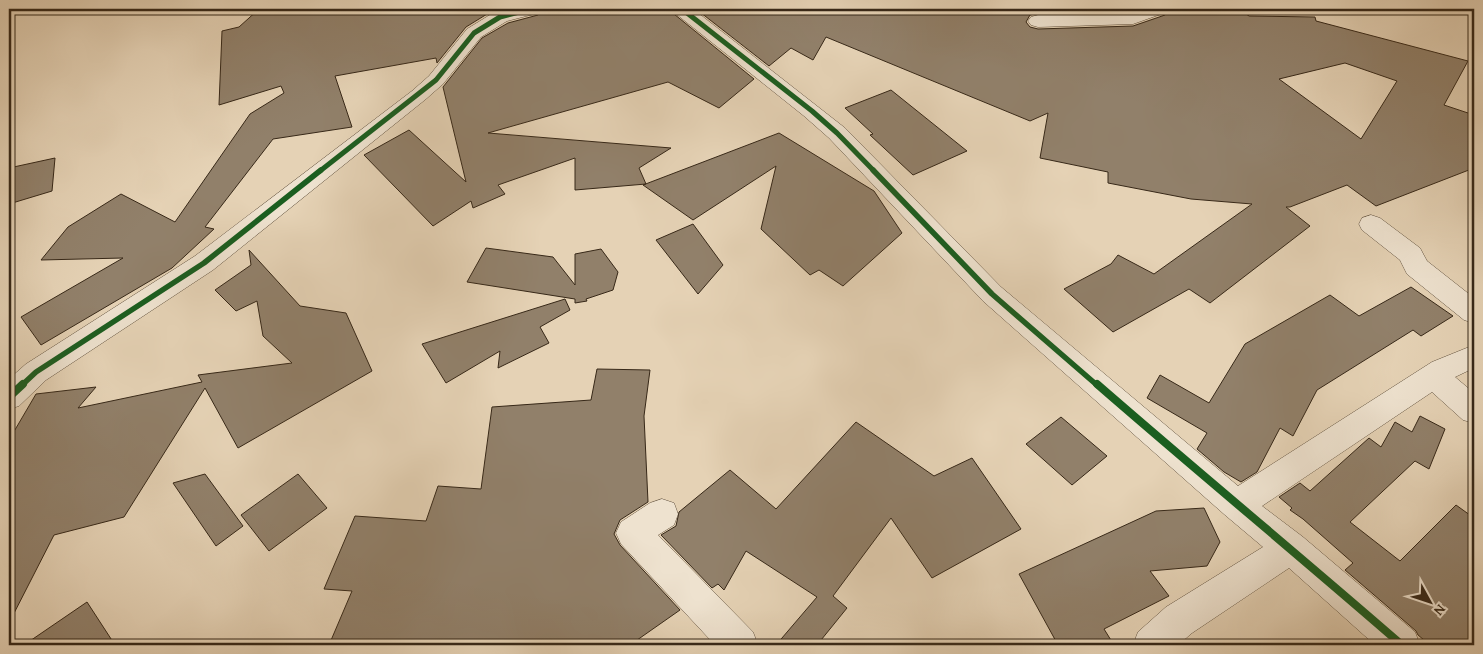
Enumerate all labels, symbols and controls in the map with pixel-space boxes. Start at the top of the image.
north arrow [1406,576,1456,626]
text: N [1429,600,1451,621]

